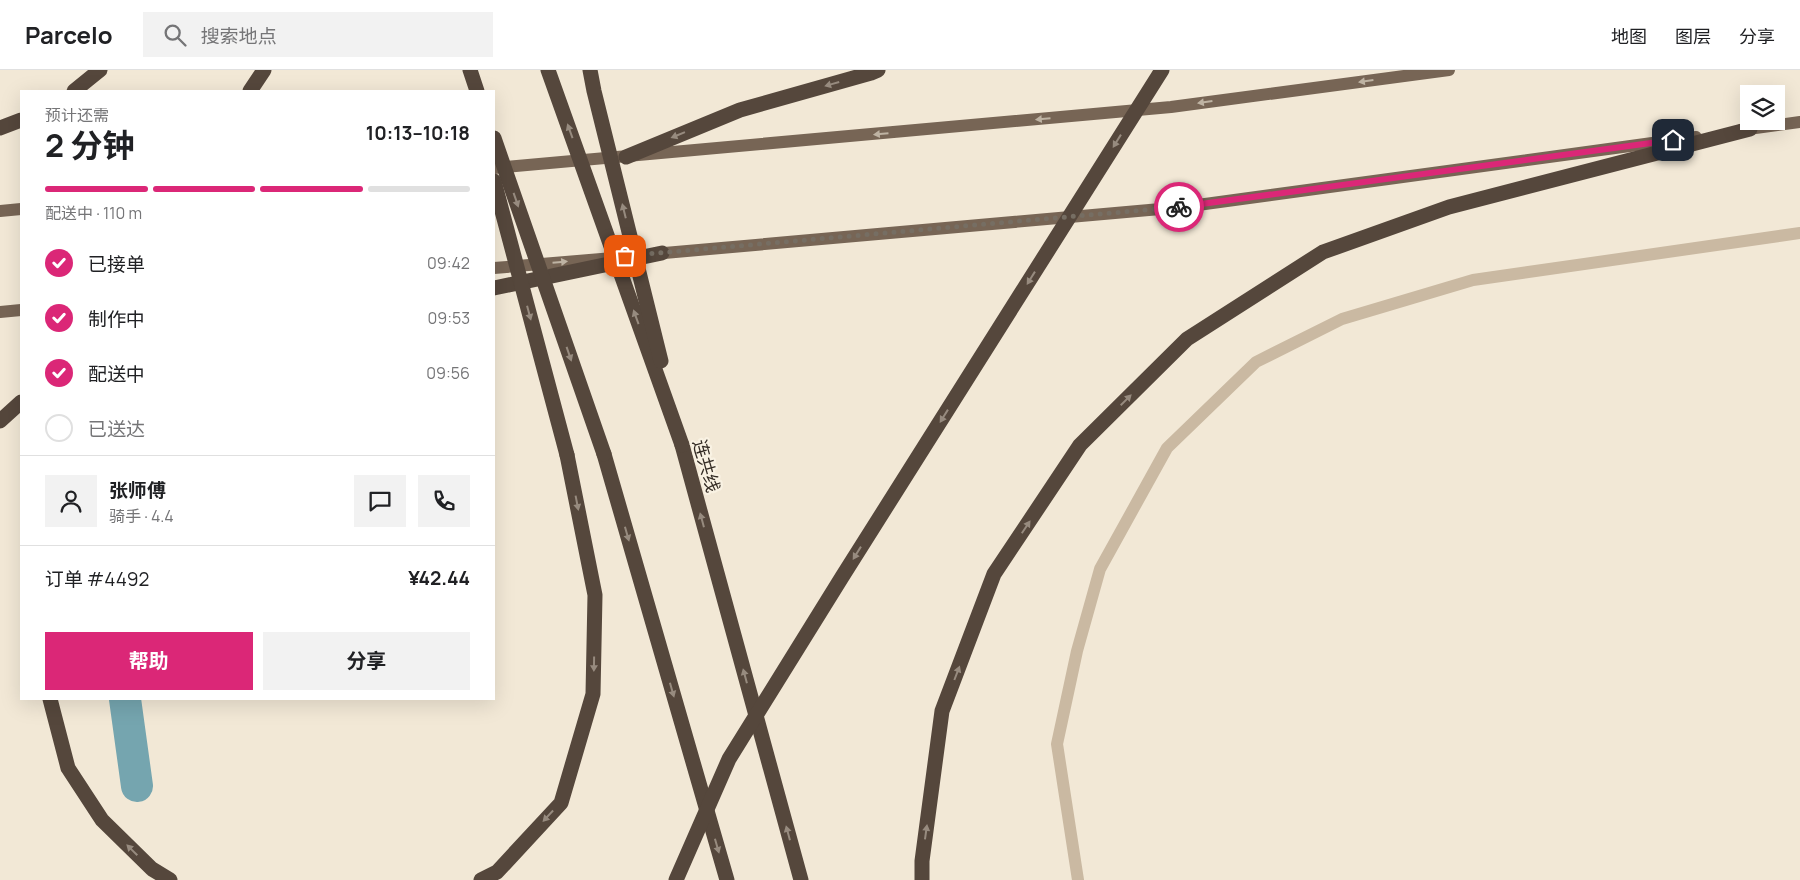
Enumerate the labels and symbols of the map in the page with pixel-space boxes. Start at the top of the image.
one-way arrow [1357,77,1373,85]
one-way arrow [824,81,839,89]
one-way arrow [1196,99,1212,107]
one-way arrow [1035,115,1051,123]
pin [1652,119,1694,161]
one-way arrow [566,123,573,138]
one-way arrow [873,130,889,138]
one-way arrow [671,132,685,140]
one-way arrow [1113,134,1122,147]
courier [1154,182,1204,232]
one-way arrow [512,193,520,208]
one-way arrow [619,203,627,218]
pin [604,235,646,277]
one-way arrow [552,258,568,266]
one-way arrow [1026,272,1035,285]
one-way arrow [525,305,533,320]
one-way arrow [632,309,639,324]
one-way arrow [565,347,573,362]
one-way arrow [1120,394,1132,406]
one-way arrow [939,409,948,422]
street label: 连共线 [688,436,726,495]
one-way arrow [573,495,581,511]
one-way arrow [698,512,706,527]
one-way arrow [1021,520,1031,533]
one-way arrow [624,527,632,542]
one-way arrow [852,546,862,560]
one-way arrow [590,656,598,672]
one-way arrow [953,665,961,680]
one-way arrow [741,669,749,684]
one-way arrow [669,683,677,698]
one-way arrow [542,810,554,822]
one-way arrow [922,823,930,839]
one-way arrow [784,825,792,840]
one-way arrow [714,839,722,854]
one-way arrow [126,844,138,856]

